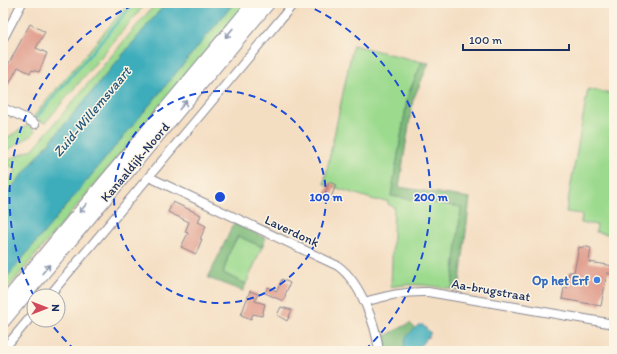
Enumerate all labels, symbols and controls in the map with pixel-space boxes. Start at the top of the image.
scale bar [463,26,569,52]
one-way arrow [225,28,234,38]
text: 100 m [469,33,502,47]
water label: Zuid-Willemsvaart [49,62,136,160]
one-way arrow [178,100,187,110]
street label: Kanaaldijk-Noord [97,119,173,205]
centre of rings [213,190,227,204]
text: 100 m [309,190,343,204]
text: 200 m [414,190,449,204]
one-way arrow [79,203,88,214]
street label: Laverdonk [263,212,322,250]
one-way arrow [41,264,50,275]
place label: Op het Erf [532,273,589,289]
marker: Op het Erf [592,275,602,285]
street label: Aa-brugstraat [450,276,532,304]
north arrow [26,288,66,328]
text: N [49,304,62,312]

